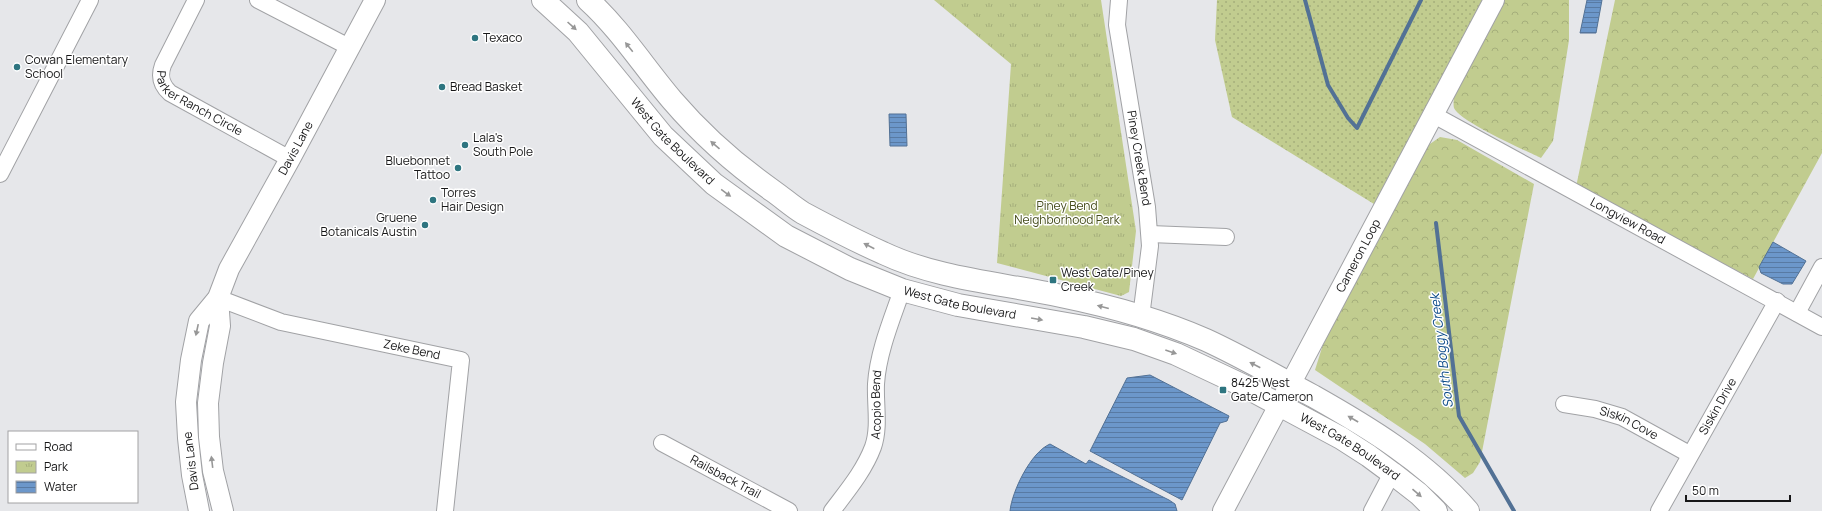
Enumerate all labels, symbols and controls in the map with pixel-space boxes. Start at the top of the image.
one-way arrow [567,21,577,30]
place label: Texaco [483,29,522,46]
marker: Texaco [470,33,480,43]
one-way arrow [625,42,634,53]
place label: Cowan Elementary School [25,51,129,82]
marker: Cowan Elementary School [12,62,22,72]
street label: Parker Ranch Circle [153,70,246,139]
place label: Bread Basket [450,78,523,95]
marker: Bread Basket [437,82,447,92]
street label: West Gate Boulevard [627,94,719,188]
street label: Piney Creek Bend [1123,109,1156,207]
street label: Davis Lane [274,118,317,178]
place label: Lala's South Pole [473,129,533,160]
marker: Lala's South Pole [460,140,470,150]
one-way arrow [710,140,720,149]
place label: Bluebonnet Tattoo [385,152,450,183]
marker: Bluebonnet Tattoo [453,163,463,173]
place label: Torres Hair Design [441,184,504,215]
one-way arrow [721,189,731,197]
street label: Longview Road [1587,193,1669,248]
marker: Torres Hair Design [428,195,438,205]
park label: Piney Bend Neighborhood Park [1014,197,1121,228]
place label: Gruene Botanicals Austin [321,209,417,240]
street label: Cameron Loop [1332,216,1384,295]
marker: Gruene Botanicals Austin [420,220,430,230]
one-way arrow [864,243,875,250]
place label: West Gate/Piney Creek [1061,264,1154,295]
marker: West Gate/Piney Creek [1048,275,1058,285]
street label: West Gate Boulevard [902,282,1018,323]
water label: South Boggy Creek [1425,290,1457,409]
one-way arrow [1097,303,1109,309]
one-way arrow [1030,317,1043,323]
one-way arrow [194,323,200,336]
street label: Zeke Bend [382,335,442,363]
one-way arrow [1165,349,1177,355]
one-way arrow [1250,361,1261,368]
street label: Acopio Bend [866,369,885,440]
place label: 8425 West Gate/Cameron [1231,374,1313,405]
street label: Siskin Drive [1695,375,1740,438]
marker: 8425 West Gate/Cameron [1218,385,1228,395]
street label: Siskin Cove [1598,402,1661,443]
street label: West Gate Boulevard [1297,409,1404,484]
one-way arrow [1348,415,1358,423]
legend [8,431,138,503]
street label: Davis Lane [178,431,203,491]
text: Road [44,438,72,455]
street label: Railsback Trail [687,451,764,502]
one-way arrow [209,456,216,468]
text: Park [44,458,69,475]
scale bar [1686,477,1790,503]
text: Water [44,478,78,495]
text: 50 m [1692,482,1719,499]
one-way arrow [1412,489,1422,498]

